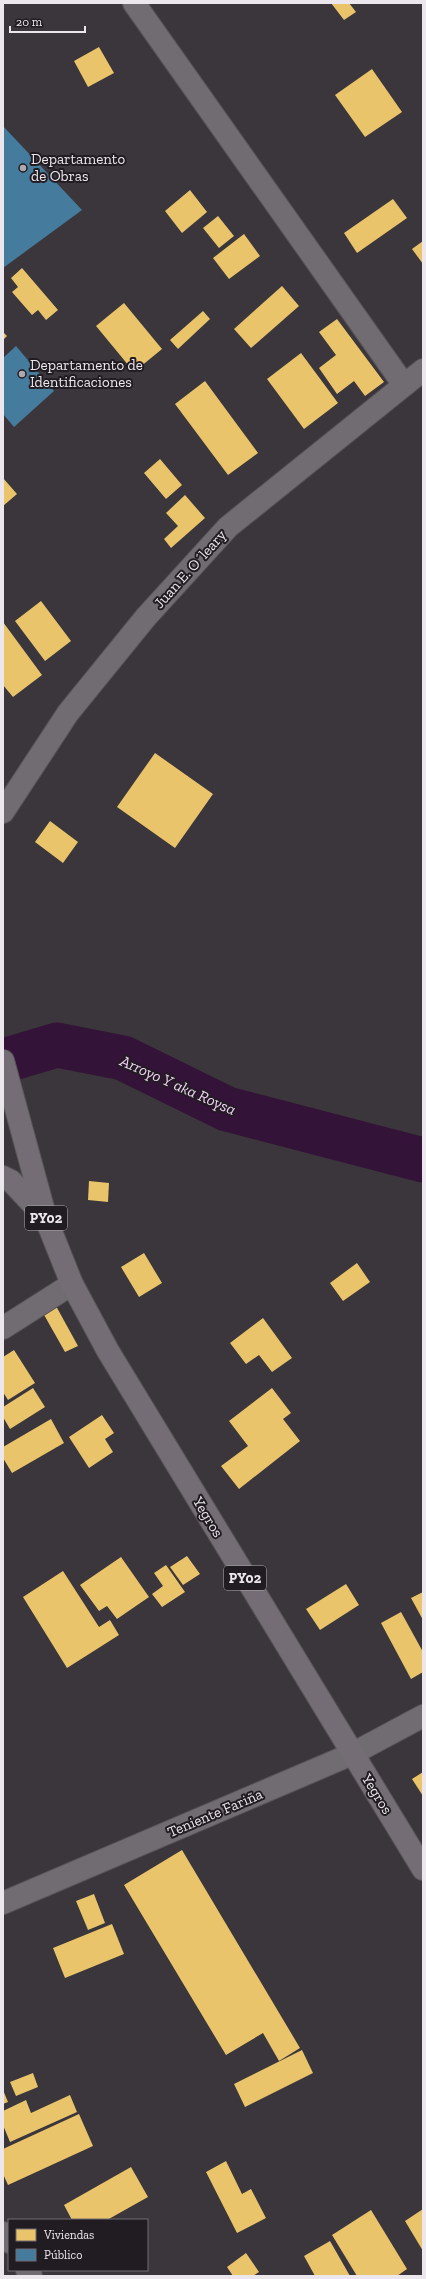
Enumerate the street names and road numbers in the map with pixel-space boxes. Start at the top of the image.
street label: Juan E. O´leary [150,526,230,612]
road number: PY02 [25,1206,67,1230]
street label: Yegros [188,1493,227,1540]
road number: PY02 [224,1566,266,1590]
street label: Yegros [357,1770,396,1817]
street label: Teniente Fariña [165,1785,265,1841]

